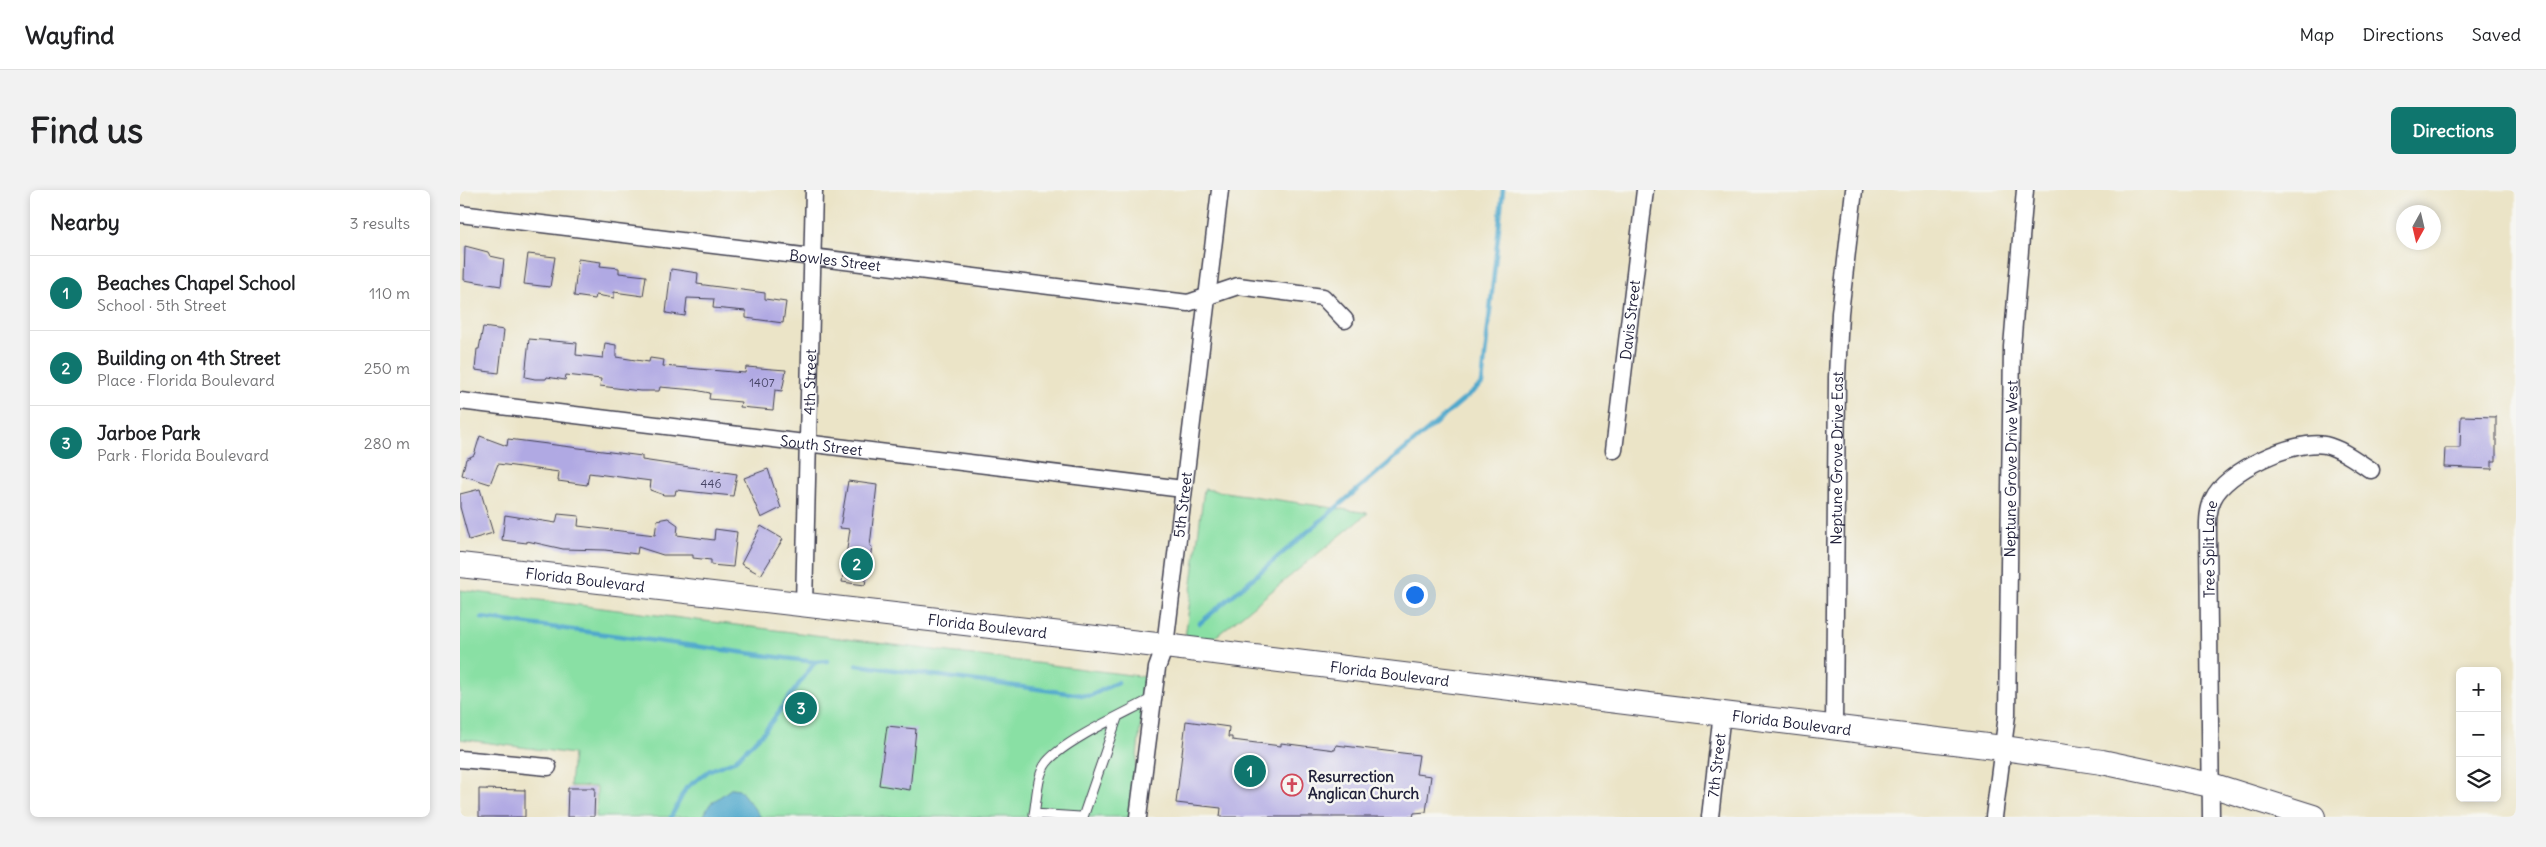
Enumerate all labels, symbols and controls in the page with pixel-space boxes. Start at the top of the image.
text: Wayfind [25,20,114,50]
text: Map [2299,23,2334,46]
text: Directions [2362,23,2444,46]
text: Saved [2472,23,2521,46]
button: Directions [2391,107,2516,154]
text: Find us [30,108,143,152]
north arrow [2396,205,2441,250]
text: Nearby [50,209,120,236]
text: 3 results [350,213,410,233]
street label: Bowles Street [788,245,882,275]
text: Beaches Chapel School [97,271,295,295]
street label: Davis Street [1615,279,1644,361]
text: 1 [63,283,69,303]
text: 110 m [369,283,410,303]
text: School · 5th Street [97,295,226,315]
text: Building on 4th Street [97,346,280,370]
street label: 4th Street [799,349,820,415]
text: 2 [62,358,70,378]
text: 250 m [364,358,410,378]
text: Place · Florida Boulevard [97,370,275,390]
street label: Neptune Grove Drive East [1826,371,1847,545]
house number: 1407 [749,375,775,390]
street label: Neptune Grove Drive West [2000,380,2021,558]
text: Jarboe Park [97,421,200,445]
street label: South Street [779,431,864,459]
text: 3 [61,433,71,453]
text: 280 m [364,433,410,453]
text: Park · Florida Boulevard [97,445,269,465]
street label: 5th Street [1169,471,1195,539]
house number: 446 [701,476,721,491]
street label: Tree Split Lane [2198,498,2221,598]
pin: 2 [841,545,873,583]
street label: Florida Boulevard [525,563,646,596]
your location [1402,582,1428,608]
street label: Florida Boulevard [927,609,1048,642]
street label: Florida Boulevard [1329,657,1451,690]
map controls [2456,667,2501,802]
button: + [2456,667,2501,712]
pin: 3 [785,689,817,727]
street label: Florida Boulevard [1731,706,1853,739]
button: − [2456,712,2501,757]
street label: 7th Street [1703,732,1729,799]
pin: 1 [1234,752,1266,790]
button: layers [2456,757,2501,802]
place label: Resurrection Anglican Church [1308,767,1420,804]
church icon: Resurrection Anglican Church [1280,773,1304,797]

